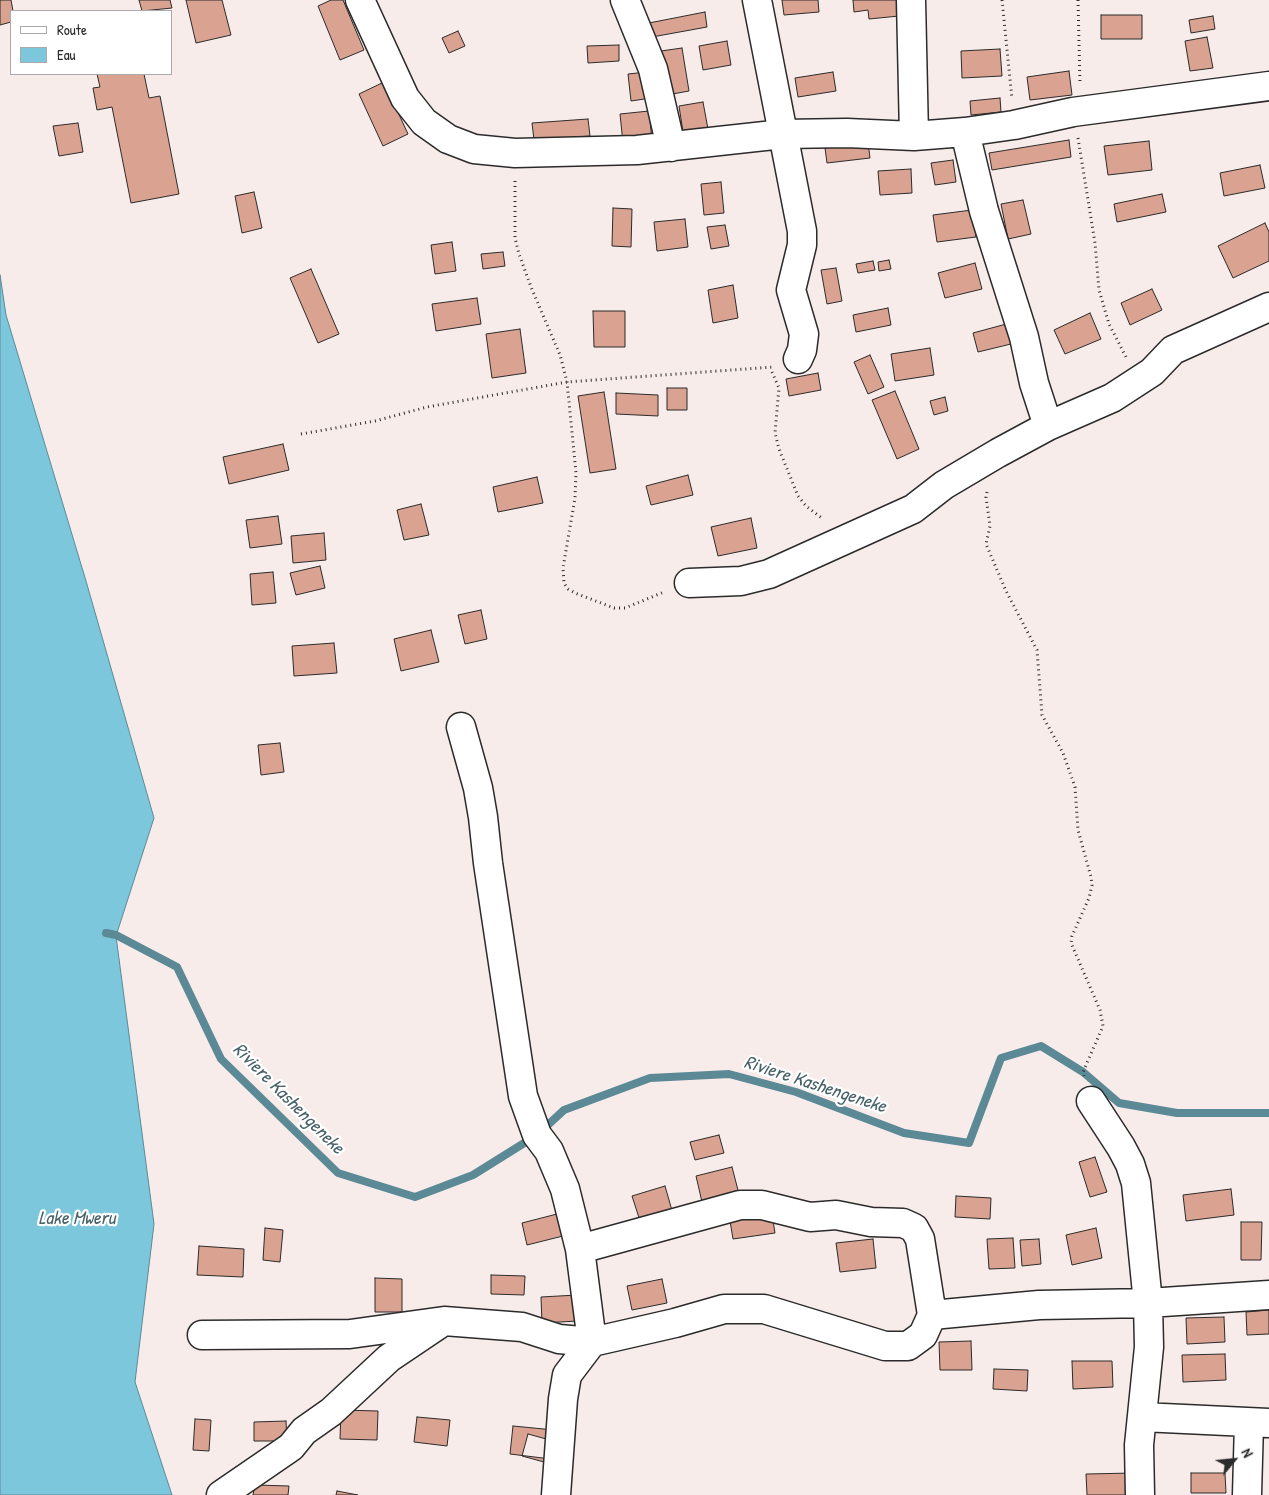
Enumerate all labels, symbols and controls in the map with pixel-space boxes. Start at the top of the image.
legend [10,10,172,75]
text: Route [57,19,87,40]
text: Eau [57,44,76,65]
water label: Riviere Kashengeneke [228,1039,348,1159]
water label: Riviere Kashengeneke [741,1051,889,1119]
water label: Lake Mweru [39,1208,115,1230]
north arrow [1209,1435,1259,1485]
text: N [1238,1445,1258,1460]

